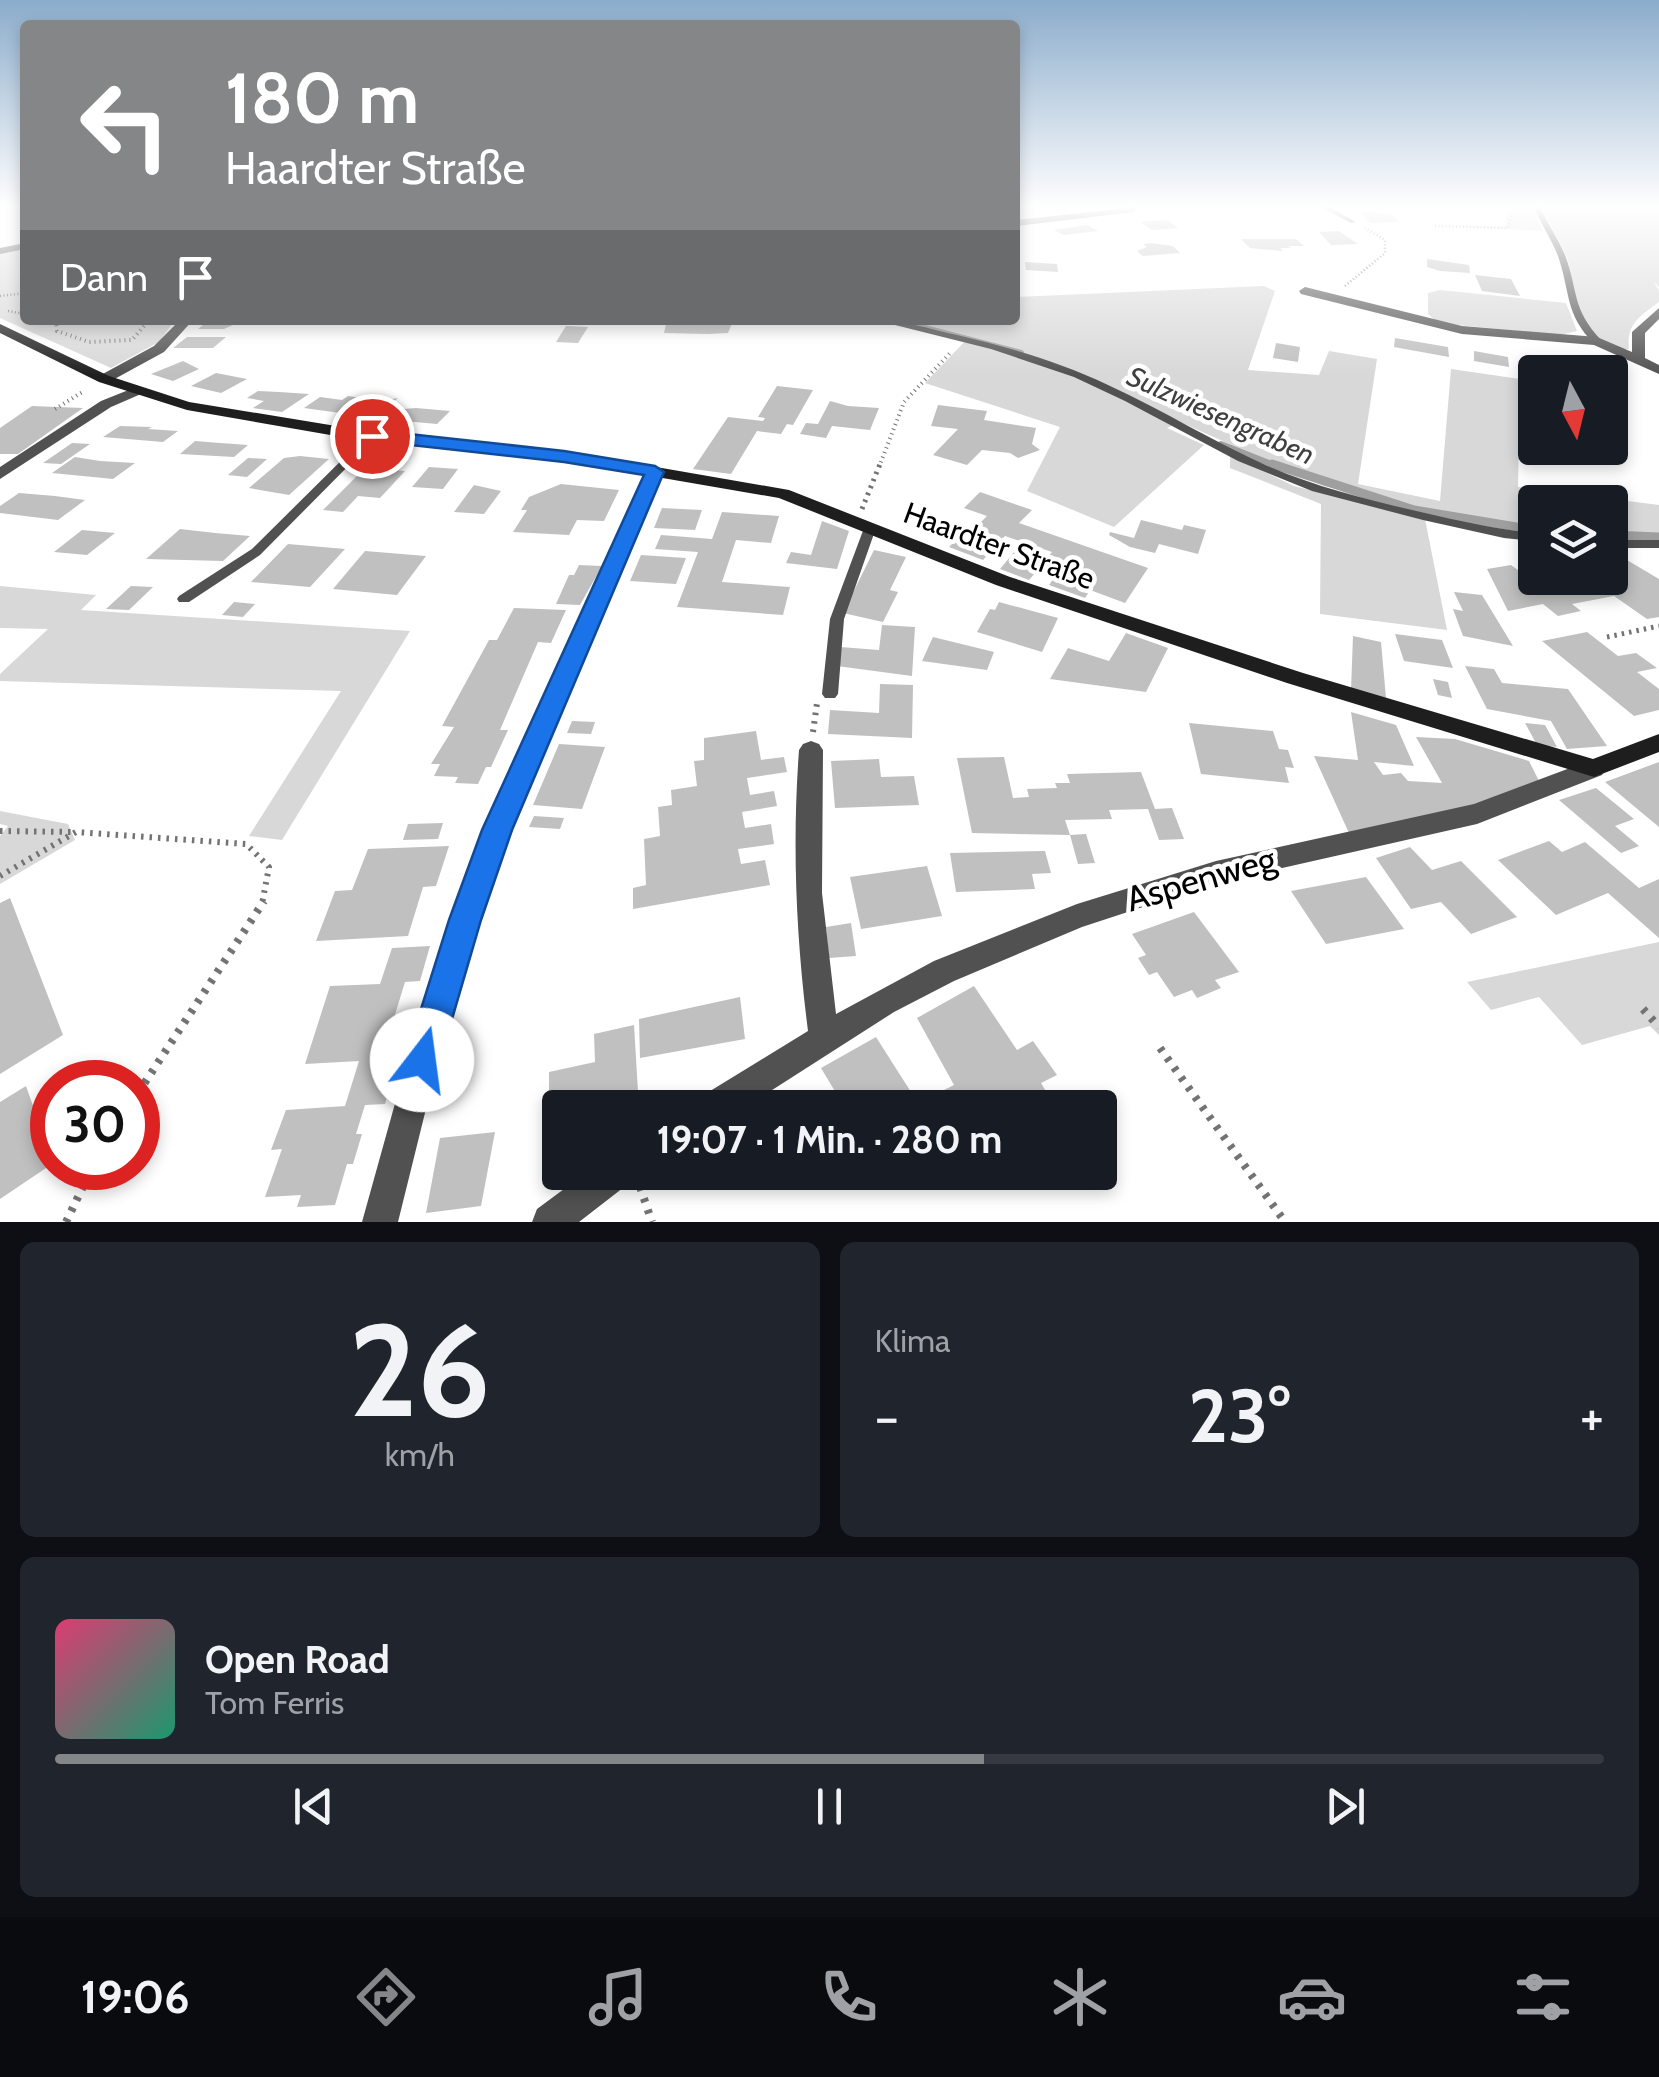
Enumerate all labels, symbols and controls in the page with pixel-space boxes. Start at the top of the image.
text: 180 m [225,55,419,141]
icon: left [60,60,190,190]
text: Haardter Straße [225,141,526,195]
icon: arrive [168,250,223,305]
text: Dann [60,254,148,301]
north arrow [1518,355,1628,465]
map controls [1518,355,1628,595]
water label: Sulzwiesengraben [1122,359,1320,471]
pin [330,394,415,479]
icon: arrive [345,409,400,464]
button: layers [1518,485,1628,595]
street label: Haardter Straße [899,494,1100,597]
street label: Aspenweg [1121,837,1281,920]
position arrow [370,1008,474,1112]
speed limit sign: 30 [30,1060,160,1190]
text: 19:07 · 1 Min. · 280 m [657,1116,1002,1163]
text: 26 [349,1291,491,1449]
text: Klima [875,1321,950,1360]
text: 23° [1188,1370,1290,1461]
text: − [875,1383,899,1450]
text: + [1580,1383,1604,1450]
text: km/h [385,1435,455,1474]
text: Open Road [205,1636,390,1683]
text: Tom Ferris [205,1683,344,1722]
icon: previous [286,1779,341,1834]
icon: pause [802,1779,857,1834]
icon: next [1318,1779,1373,1834]
icon: directions [351,1962,421,2032]
icon: music [583,1962,653,2032]
icon: phone [814,1962,884,2032]
icon: climate [1045,1962,1115,2032]
icon: car [1277,1962,1347,2032]
icon: filters [1508,1962,1578,2032]
text: 19:06 [81,1970,190,2024]

